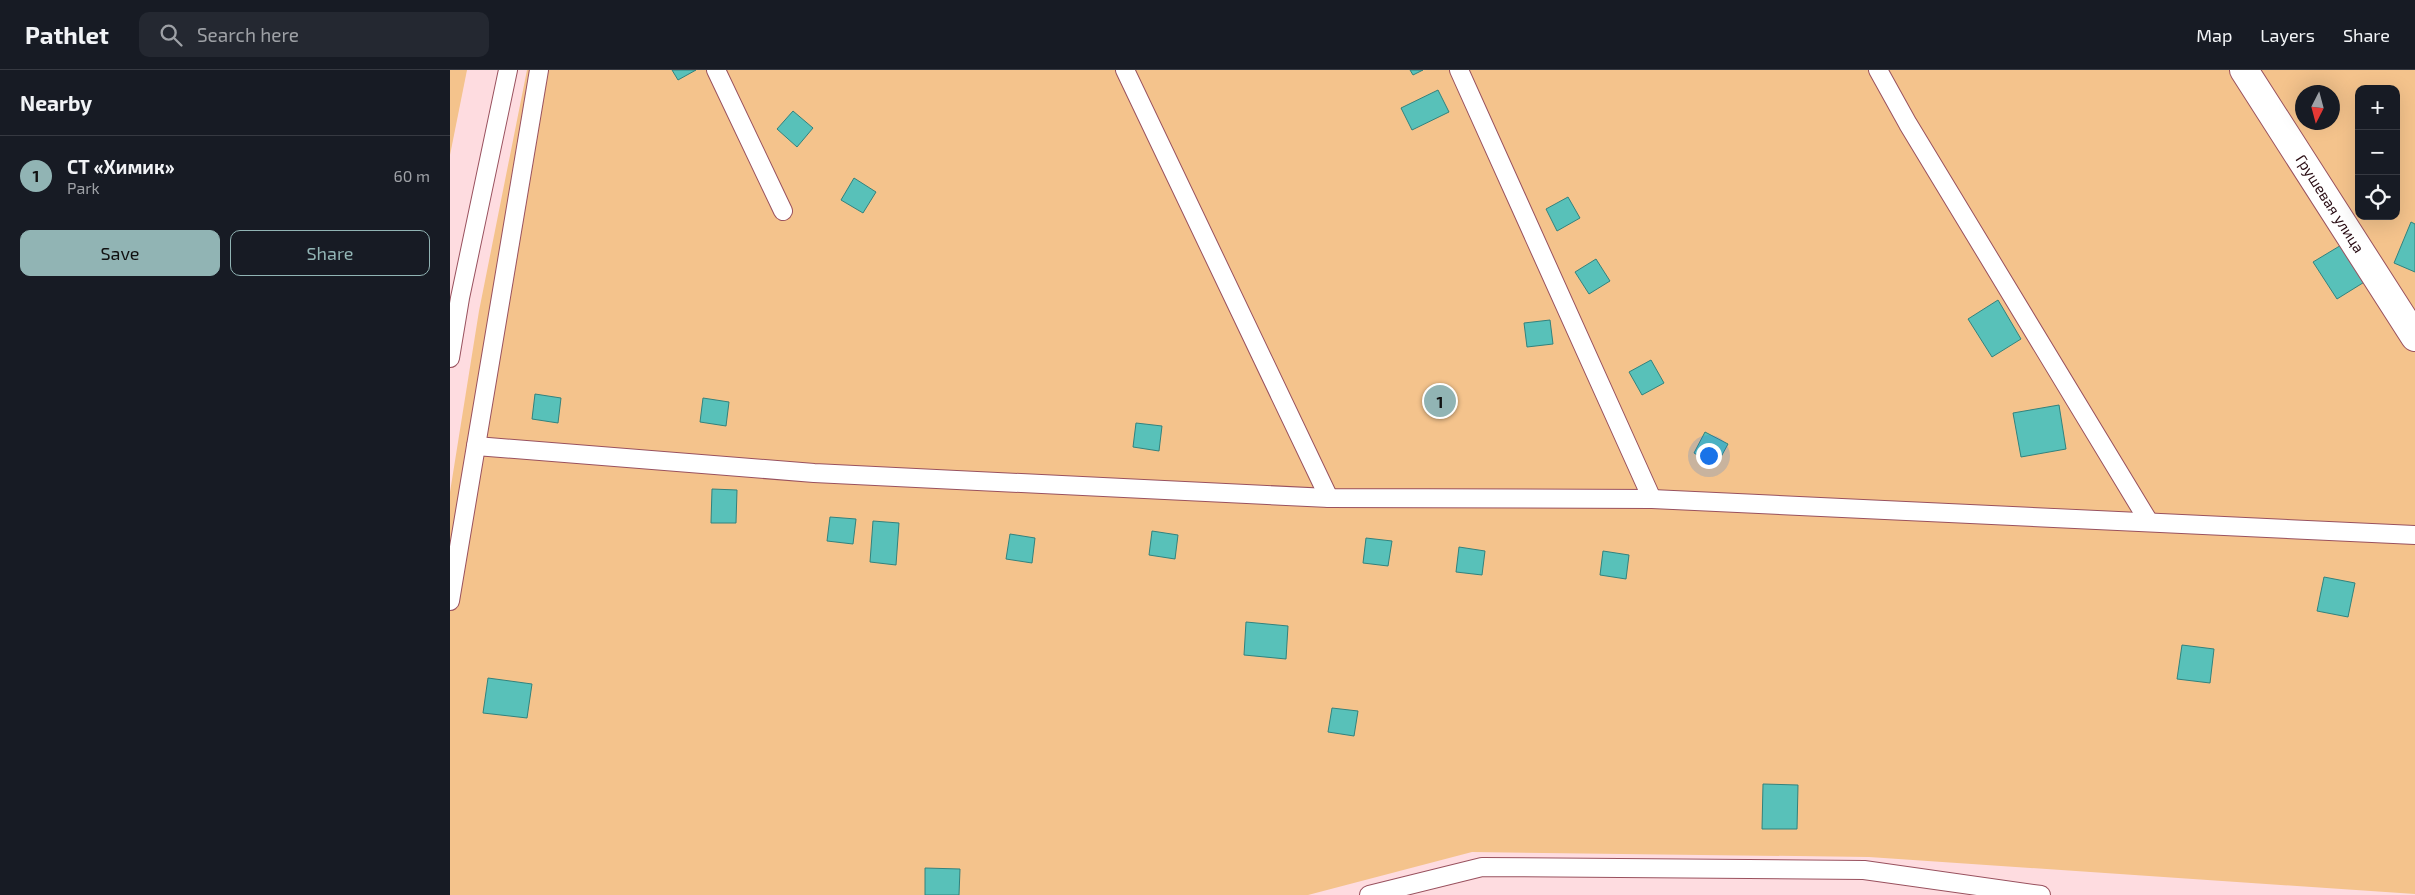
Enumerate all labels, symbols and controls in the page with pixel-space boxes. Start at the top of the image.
search box [139,12,489,57]
text: Pathlet [25,20,109,49]
icon: search [157,21,185,49]
text: Search here [197,23,299,46]
text: Map [2196,24,2232,46]
text: Layers [2260,24,2315,46]
text: Share [2343,24,2390,46]
north arrow [2295,85,2340,130]
map controls [2355,85,2400,220]
button: + [2355,85,2400,130]
text: Nearby [20,90,92,115]
button: − [2355,130,2400,175]
street label: Грушевая улица [2292,151,2369,256]
text: СТ «Химик» [67,155,175,178]
text: 1 [33,166,39,185]
text: 60 m [394,166,430,185]
button: locate [2355,175,2400,220]
text: Park [67,178,100,197]
button: Save [20,230,220,276]
button: Share [230,230,430,276]
pin: 1 [1424,382,1456,420]
your location [1696,443,1722,469]

